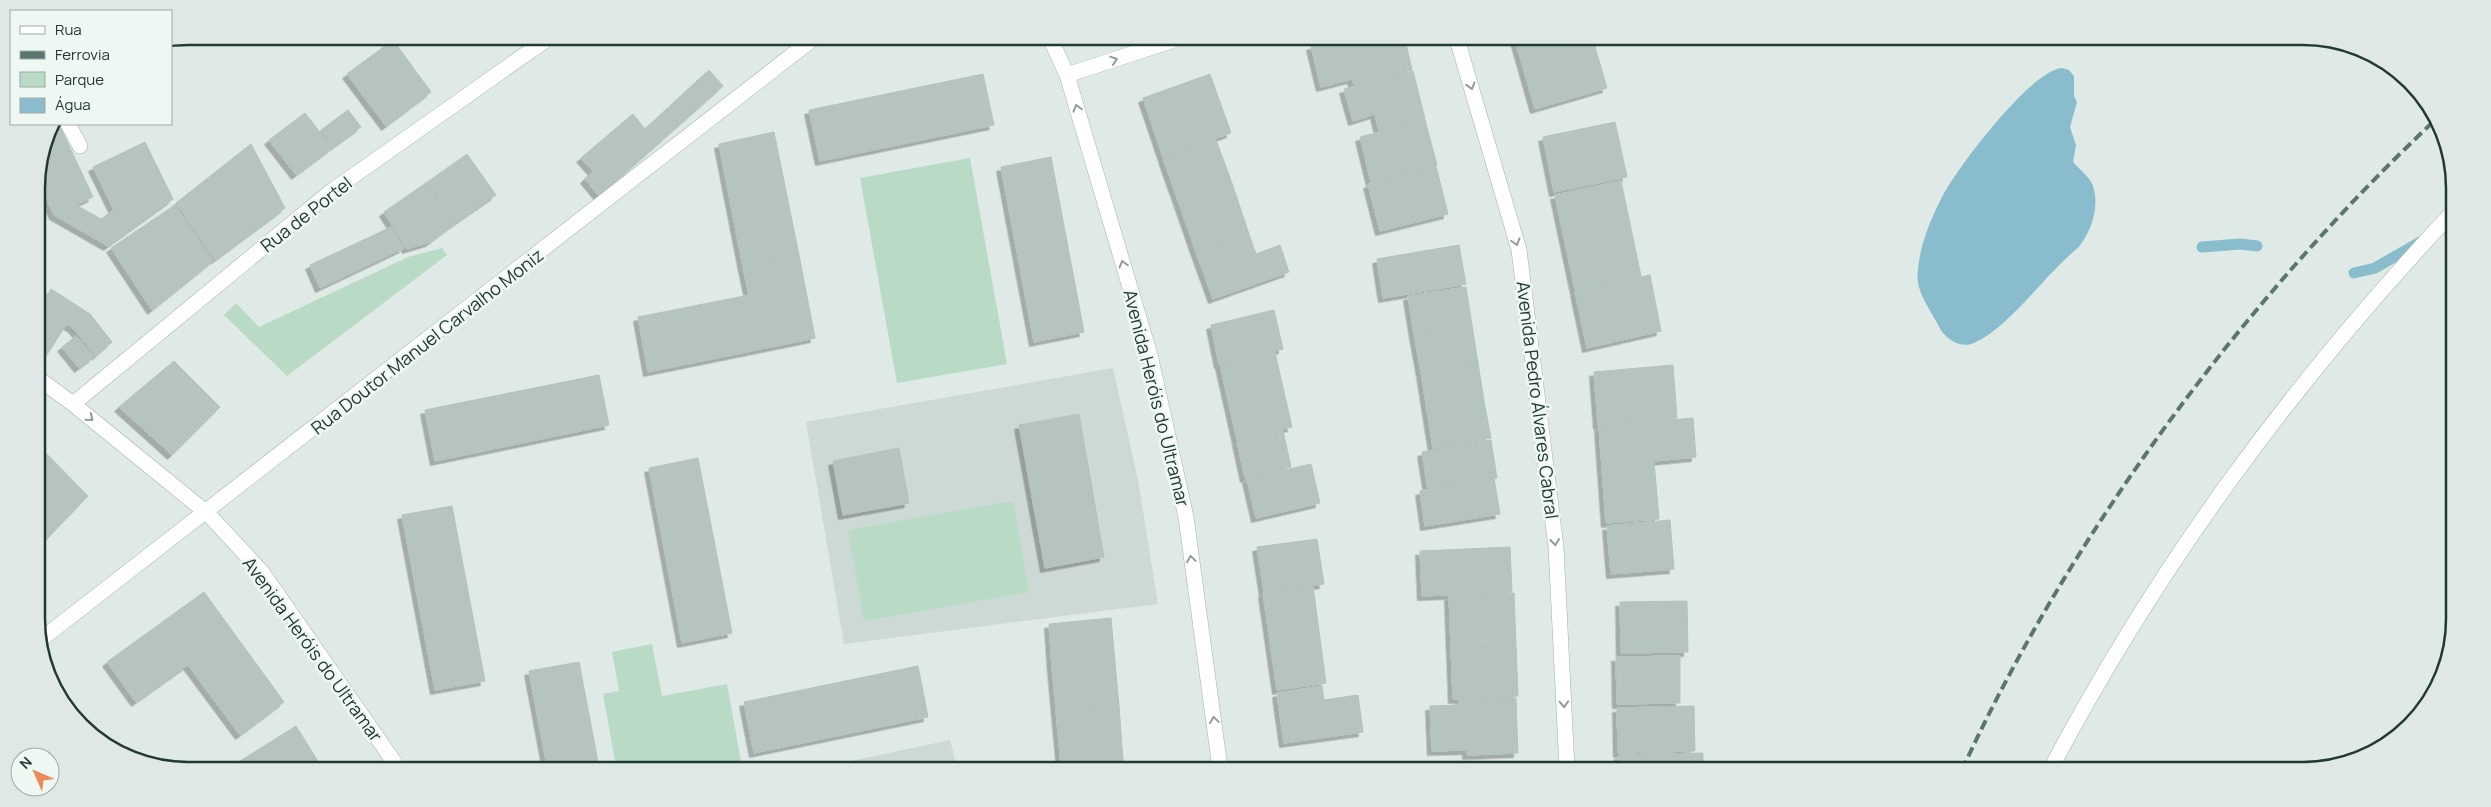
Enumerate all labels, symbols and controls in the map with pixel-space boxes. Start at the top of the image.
legend [10,10,172,125]
text: Rua [55,19,82,40]
text: Ferrovia [55,44,110,65]
one-way arrow [1109,55,1117,65]
text: Parque [55,69,104,90]
one-way arrow [1465,82,1475,90]
text: Água [55,94,91,115]
one-way arrow [1073,105,1083,113]
street label: Rua de Portel [255,171,357,257]
one-way arrow [1511,237,1521,246]
street label: Rua Doutor Manuel Carvalho Moniz [306,243,548,439]
one-way arrow [1119,261,1129,269]
street label: Avenida Pedro Álvares Cabral [1512,280,1564,520]
street label: Avenida Heróis do Ultramar [1118,287,1196,509]
one-way arrow [85,413,94,422]
one-way arrow [1549,538,1560,546]
street label: Avenida Heróis do Ultramar [238,552,388,747]
one-way arrow [1186,554,1197,562]
one-way arrow [1559,700,1569,708]
one-way arrow [1209,715,1219,724]
north arrow [10,747,60,797]
text: N [15,752,36,773]

